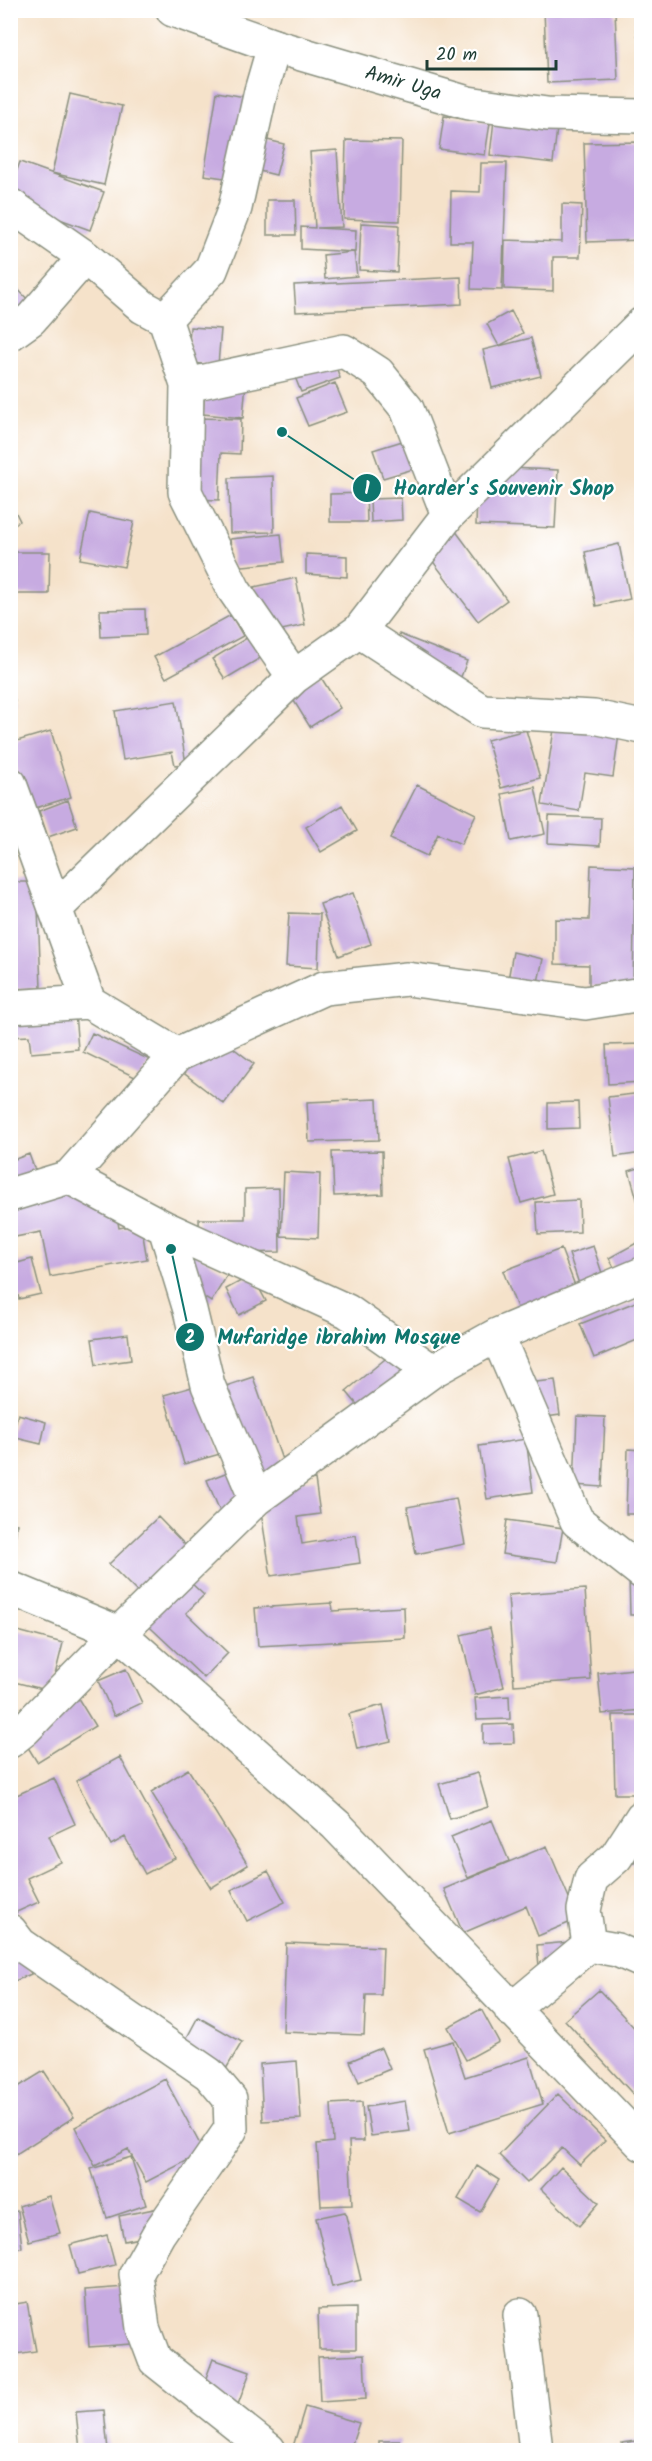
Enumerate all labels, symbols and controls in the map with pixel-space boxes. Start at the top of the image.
scale bar [427,33,556,71]
text: 20 m [436,41,477,70]
street label: Amir Uga [361,58,445,110]
callout: Hoarder's Souvenir Shop [352,468,627,507]
text: Hoarder's Souvenir Shop [394,473,614,506]
text: 1 [364,475,370,504]
callout: Mufaridge ibrahim Mosque [175,1317,473,1356]
text: Mufaridge ibrahim Mosque [217,1322,461,1355]
text: 2 [185,1324,195,1353]

